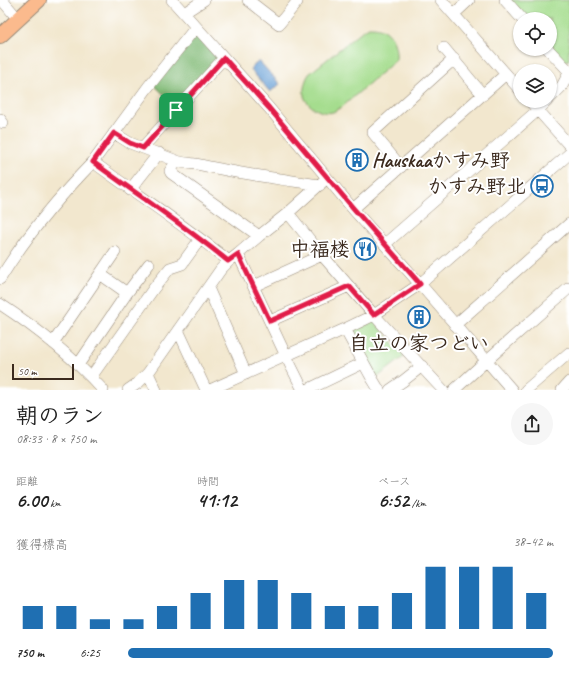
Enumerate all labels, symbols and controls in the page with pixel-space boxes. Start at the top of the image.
map controls [513,12,557,108]
button: locate [513,12,557,56]
button: layers [513,64,557,108]
pin [159,93,193,127]
icon: arrive [165,99,187,121]
building icon: Hauskaaかすみ野 [344,147,370,173]
place label: Hauskaaかすみ野 [372,148,510,173]
bus stop icon: かすみ野北 [529,173,555,199]
place label: かすみ野北 [428,174,526,199]
restaurant icon: 中福楼 [352,236,378,262]
place label: 中福楼 [290,237,350,262]
building icon: 自立の家つどい [406,304,432,330]
place label: 自立の家つどい [349,331,489,356]
scale bar [12,362,74,381]
text: 50 m [18,364,37,378]
text: 朝のラン [16,402,104,430]
button: share [511,403,553,445]
text: 08:33 · 8 × 750 m [16,431,97,447]
text: 距離 [16,474,38,488]
text: 時間 [197,474,219,488]
text: ペース [378,474,410,488]
text: 6.00 [16,488,47,513]
text: 41:12 [197,488,237,513]
text: 6:52 [378,488,409,513]
text: km [47,496,61,510]
text: /km [409,496,426,510]
text: 38–42 m [513,534,553,550]
text: 獲得標高 [16,537,68,553]
text: 750 m [16,645,44,661]
text: 6:25 [80,645,100,661]

